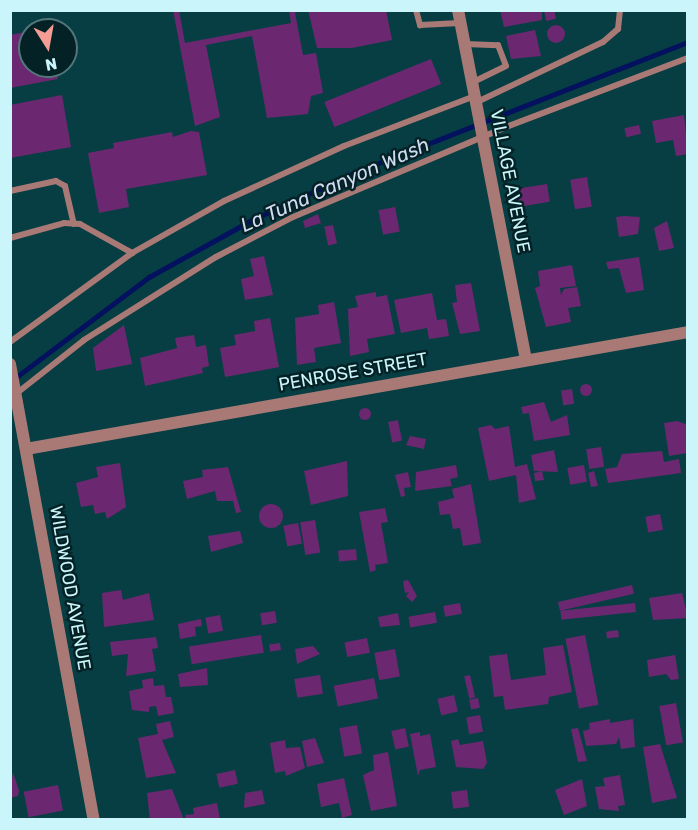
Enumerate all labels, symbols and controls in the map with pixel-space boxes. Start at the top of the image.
north arrow [18,18,78,78]
text: N [44,54,59,75]
street label: VILLAGE AVENUE [485,107,535,255]
water label: La Tuna Canyon Wash [237,132,433,238]
street label: PENROSE STREET [277,348,429,396]
street label: WILDWOOD AVENUE [45,504,95,672]

